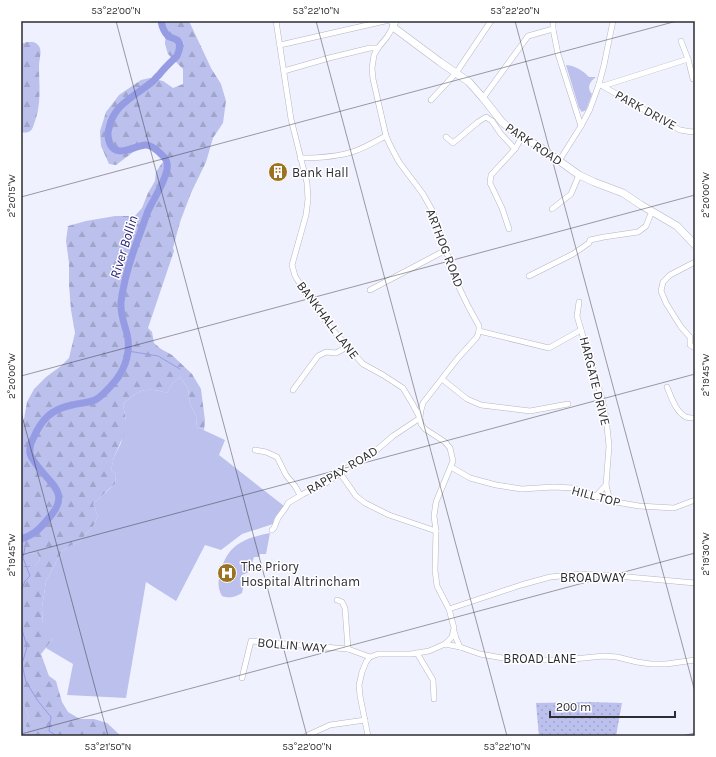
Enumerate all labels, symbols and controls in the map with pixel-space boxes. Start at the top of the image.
text: 53°22'00"N [91,5,141,17]
text: 53°22'10"N [292,5,340,17]
text: 53°22'20"N [490,5,540,17]
street label: PARK DRIVE [613,87,679,133]
street label: PARK ROAD [503,119,565,169]
building icon: Bank Hall [267,161,289,183]
place label: Bank Hall [292,165,349,180]
text: 2°20'00"W [700,172,712,218]
text: 2°20'15"W [6,174,18,218]
street label: ARTHOG ROAD [423,207,467,289]
water label: River Bollin [106,213,142,281]
street label: BANKHALL LANE [294,278,362,362]
street label: HARGATE DRIVE [577,335,613,427]
text: 2°20'00"W [6,353,18,399]
text: 2°19'45"W [700,354,712,396]
street label: RAPPAX ROAD [304,443,380,497]
street label: HILL TOP [570,482,622,510]
text: 2°19'30"W [700,532,712,576]
text: 2°19'45"W [6,534,18,576]
place label: The Priory Hospital Altrincham [241,559,360,589]
hospital icon: The Priory Hospital Altrincham [216,562,238,584]
street label: BROADWAY [560,570,626,585]
street label: BOLLIN WAY [257,634,327,656]
street label: BROAD LANE [503,651,577,666]
scale bar [550,693,675,719]
text: 200 m [556,700,591,714]
text: 53°21'50"N [85,741,131,753]
text: 53°22'00"N [282,741,332,753]
text: 53°22'10"N [483,741,531,753]

